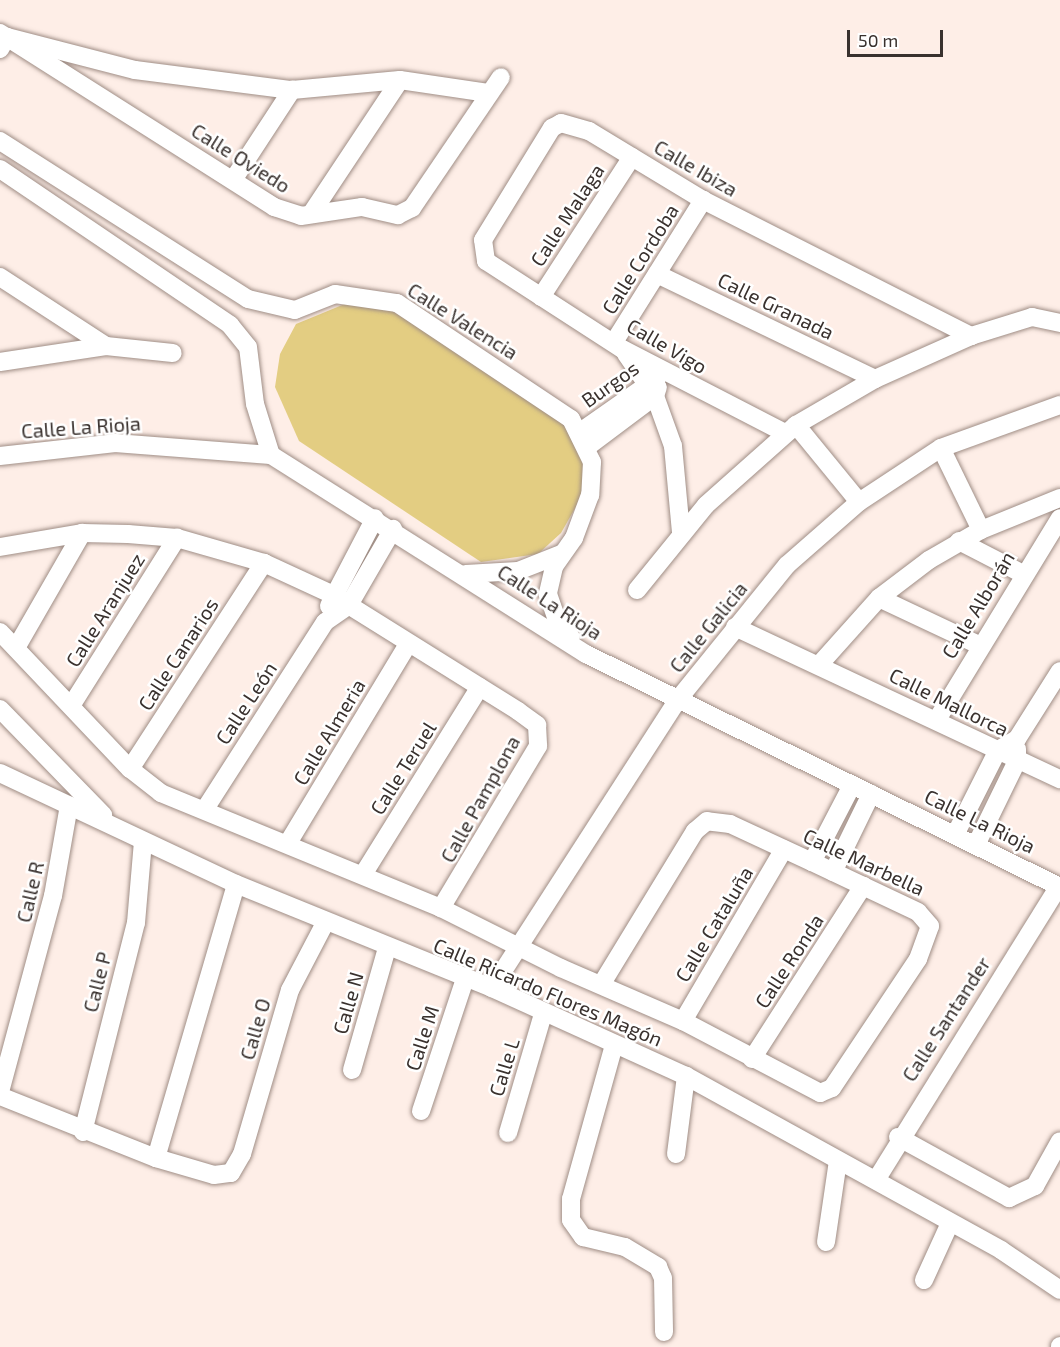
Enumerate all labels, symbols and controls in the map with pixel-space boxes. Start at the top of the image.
scale bar [850,18,946,56]
text: 50 m [858,29,898,51]
street label: Calle Oviedo [187,118,295,198]
street label: Calle Ibiza [650,135,742,201]
street label: Calle Malaga [525,159,609,271]
street label: Calle Cordoba [597,200,683,318]
street label: Calle Granada [714,268,838,344]
street label: Calle Valencia [403,277,523,365]
street label: Calle Vigo [622,313,712,379]
street label: Burgos [577,356,643,412]
street label: Calle La Rioja [20,411,142,443]
street label: Calle Alborán [936,547,1020,663]
street label: Calle Aranjuez [60,549,150,671]
street label: Calle La Rioja [493,559,607,645]
street label: Calle Galicia [664,577,752,677]
street label: Calle Canarios [133,593,223,715]
street label: Calle León [210,657,282,749]
street label: Calle Mallorca [885,663,1013,741]
street label: Calle Almeria [288,674,370,790]
street label: Calle Teruel [365,717,441,819]
street label: Calle Pamplona [435,731,525,867]
street label: Calle La Rioja [921,784,1039,858]
street label: Calle Marbella [800,823,928,901]
street label: Calle R [11,859,49,925]
street label: Calle Cataluña [670,862,758,986]
street label: Calle Ronda [750,910,828,1012]
street label: Calle Ricardo Flores Magón [430,933,666,1051]
street label: Calle P [78,949,116,1015]
street label: Calle Santander [897,952,995,1086]
street label: Calle N [328,969,368,1037]
street label: Calle O [235,995,275,1063]
street label: Calle M [400,1002,444,1074]
street label: Calle L [484,1035,524,1099]

